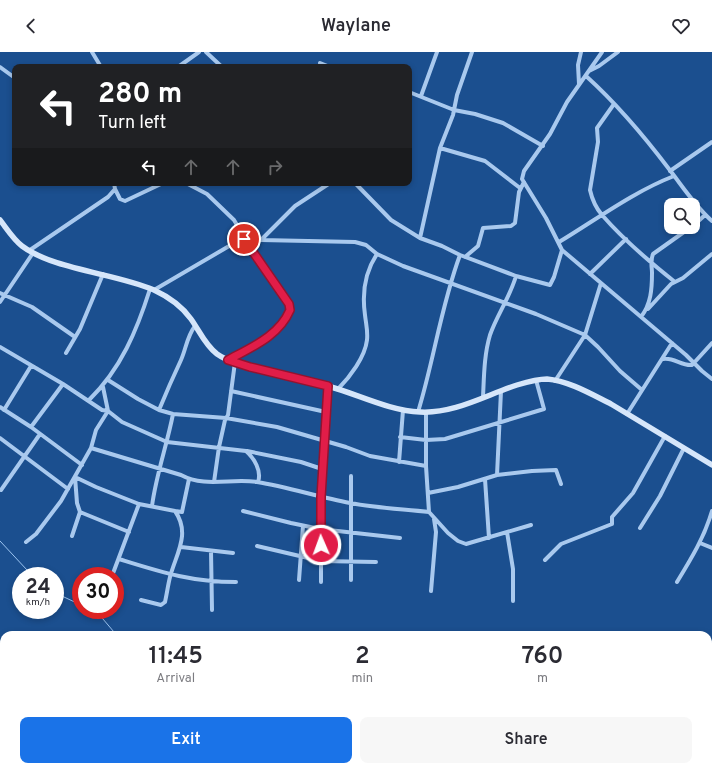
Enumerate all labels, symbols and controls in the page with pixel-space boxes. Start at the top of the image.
icon: back [20,15,42,37]
text: Waylane [321,15,391,38]
icon: heart [670,15,692,37]
text: 280 m [98,77,182,113]
icon: left [32,80,84,132]
text: Turn left [98,112,166,135]
icon: left [138,156,160,178]
icon: ahead [180,156,202,178]
icon: ahead [222,156,244,178]
icon: right [264,156,286,178]
map controls [664,198,700,234]
button: search [664,198,700,234]
pin [227,222,261,256]
icon: arrive [233,228,255,250]
position arrow [300,524,342,566]
speed limit sign: 30 [72,567,124,619]
text: 24 [25,575,51,601]
text: km/h [26,596,50,609]
text: 11:45 [149,642,203,672]
text: 2 [355,642,370,672]
text: 760 [522,642,563,672]
text: Arrival [156,671,195,687]
text: min [351,671,373,687]
text: m [537,671,548,687]
button: Exit [20,717,352,763]
button: Share [360,717,692,763]

